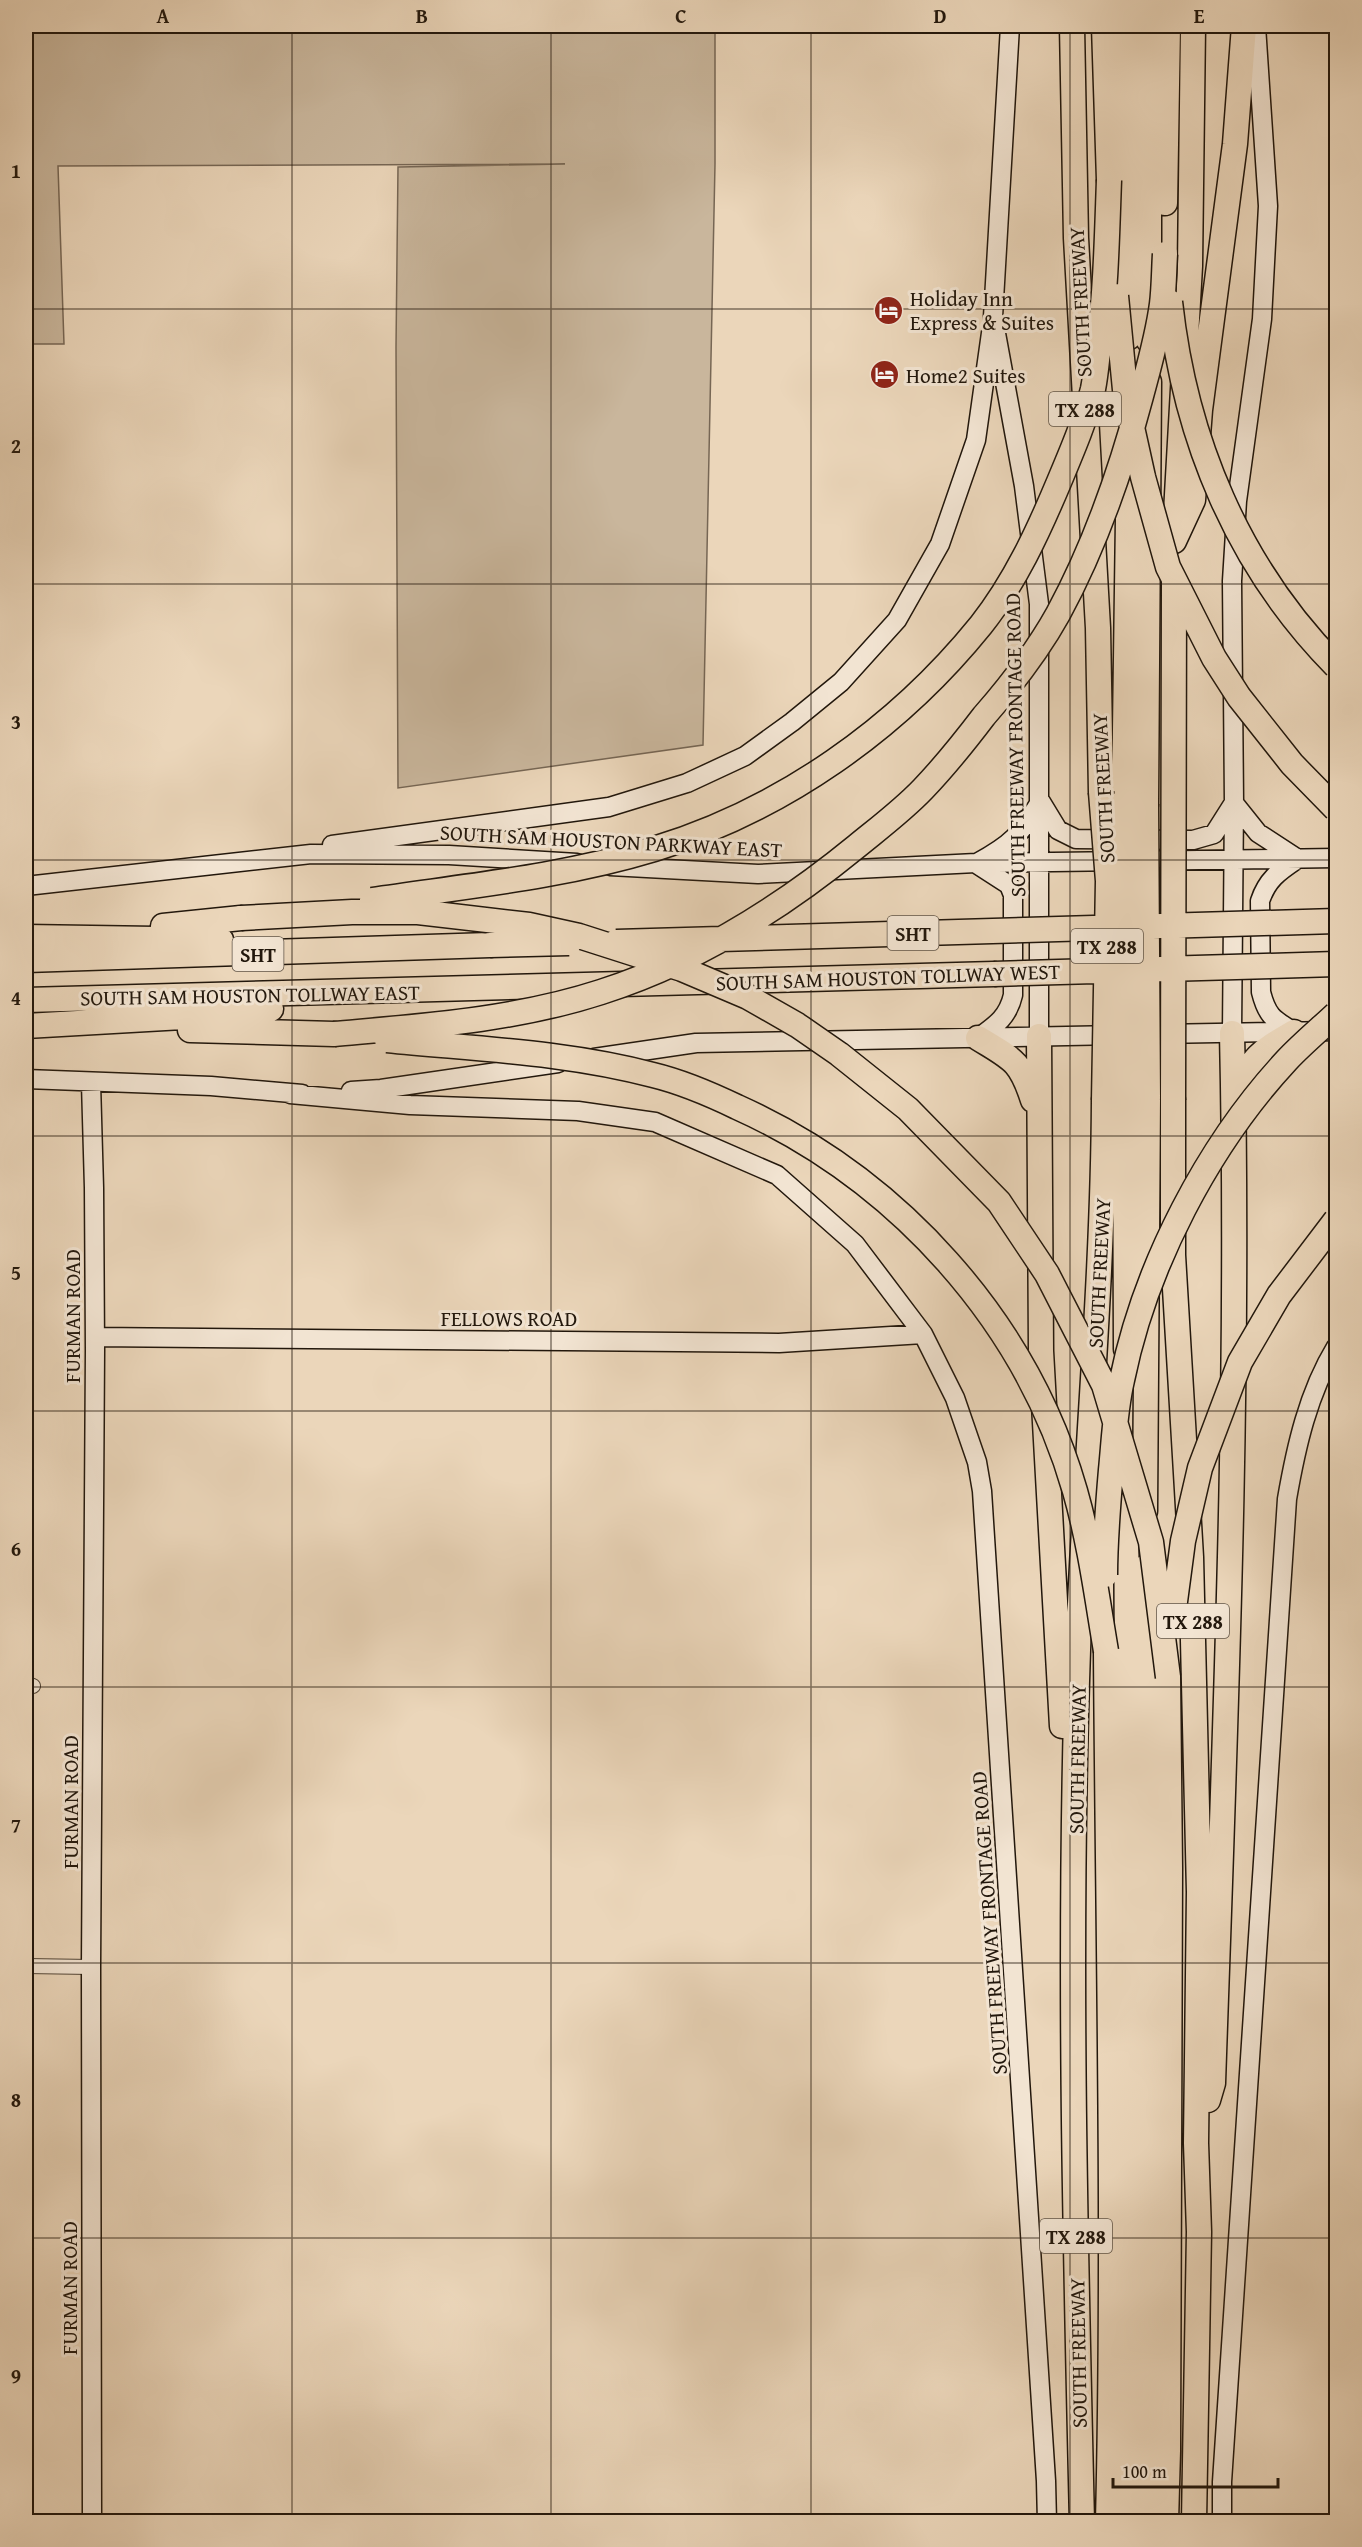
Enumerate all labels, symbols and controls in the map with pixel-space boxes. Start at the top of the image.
text: A [157,1,170,30]
text: B [416,1,428,30]
text: C [675,1,687,30]
text: D [933,1,947,30]
text: E [1194,1,1205,30]
text: 1 [11,156,21,185]
street label: SOUTH FREEWAY [1061,226,1099,378]
place label: Holiday Inn Express & Suites [910,283,1054,338]
hotel icon: Holiday Inn Express & Suites [873,294,905,326]
hotel icon: Home2 Suites [869,359,901,391]
place label: Home2 Suites [906,360,1026,391]
road number: TX 288 [1049,392,1121,426]
text: 2 [11,431,21,460]
street label: SOUTH FREEWAY FRONTAGE ROAD [997,593,1033,897]
text: 3 [11,707,21,736]
street label: SOUTH FREEWAY [1084,712,1122,864]
street label: SOUTH SAM HOUSTON PARKWAY EAST [439,817,783,865]
road number: SHT [888,916,938,950]
road number: TX 288 [1071,929,1143,963]
road number: SHT [232,937,284,971]
street label: SOUTH SAM HOUSTON TOLLWAY WEST [715,955,1061,999]
street label: SOUTH SAM HOUSTON TOLLWAY EAST [80,977,420,1013]
text: 4 [11,983,21,1012]
street label: SOUTH FREEWAY [1080,1197,1118,1349]
street label: FURMAN ROAD [57,1249,88,1383]
text: 5 [11,1258,21,1287]
street label: FELLOWS ROAD [441,1303,577,1334]
text: 6 [11,1534,21,1563]
road number: TX 288 [1157,1604,1229,1638]
street label: SOUTH FREEWAY [1060,1683,1094,1834]
street label: FURMAN ROAD [55,1735,86,1869]
street label: SOUTH FREEWAY FRONTAGE ROAD [963,1770,1015,2076]
text: 7 [11,1810,21,1839]
text: 8 [11,2085,21,2114]
road number: TX 288 [1040,2219,1112,2253]
street label: FURMAN ROAD [54,2221,85,2355]
street label: SOUTH FREEWAY [1061,2277,1095,2428]
text: 9 [11,2361,21,2390]
scale bar [1113,2451,1278,2489]
text: 100 m [1122,2458,1167,2485]

